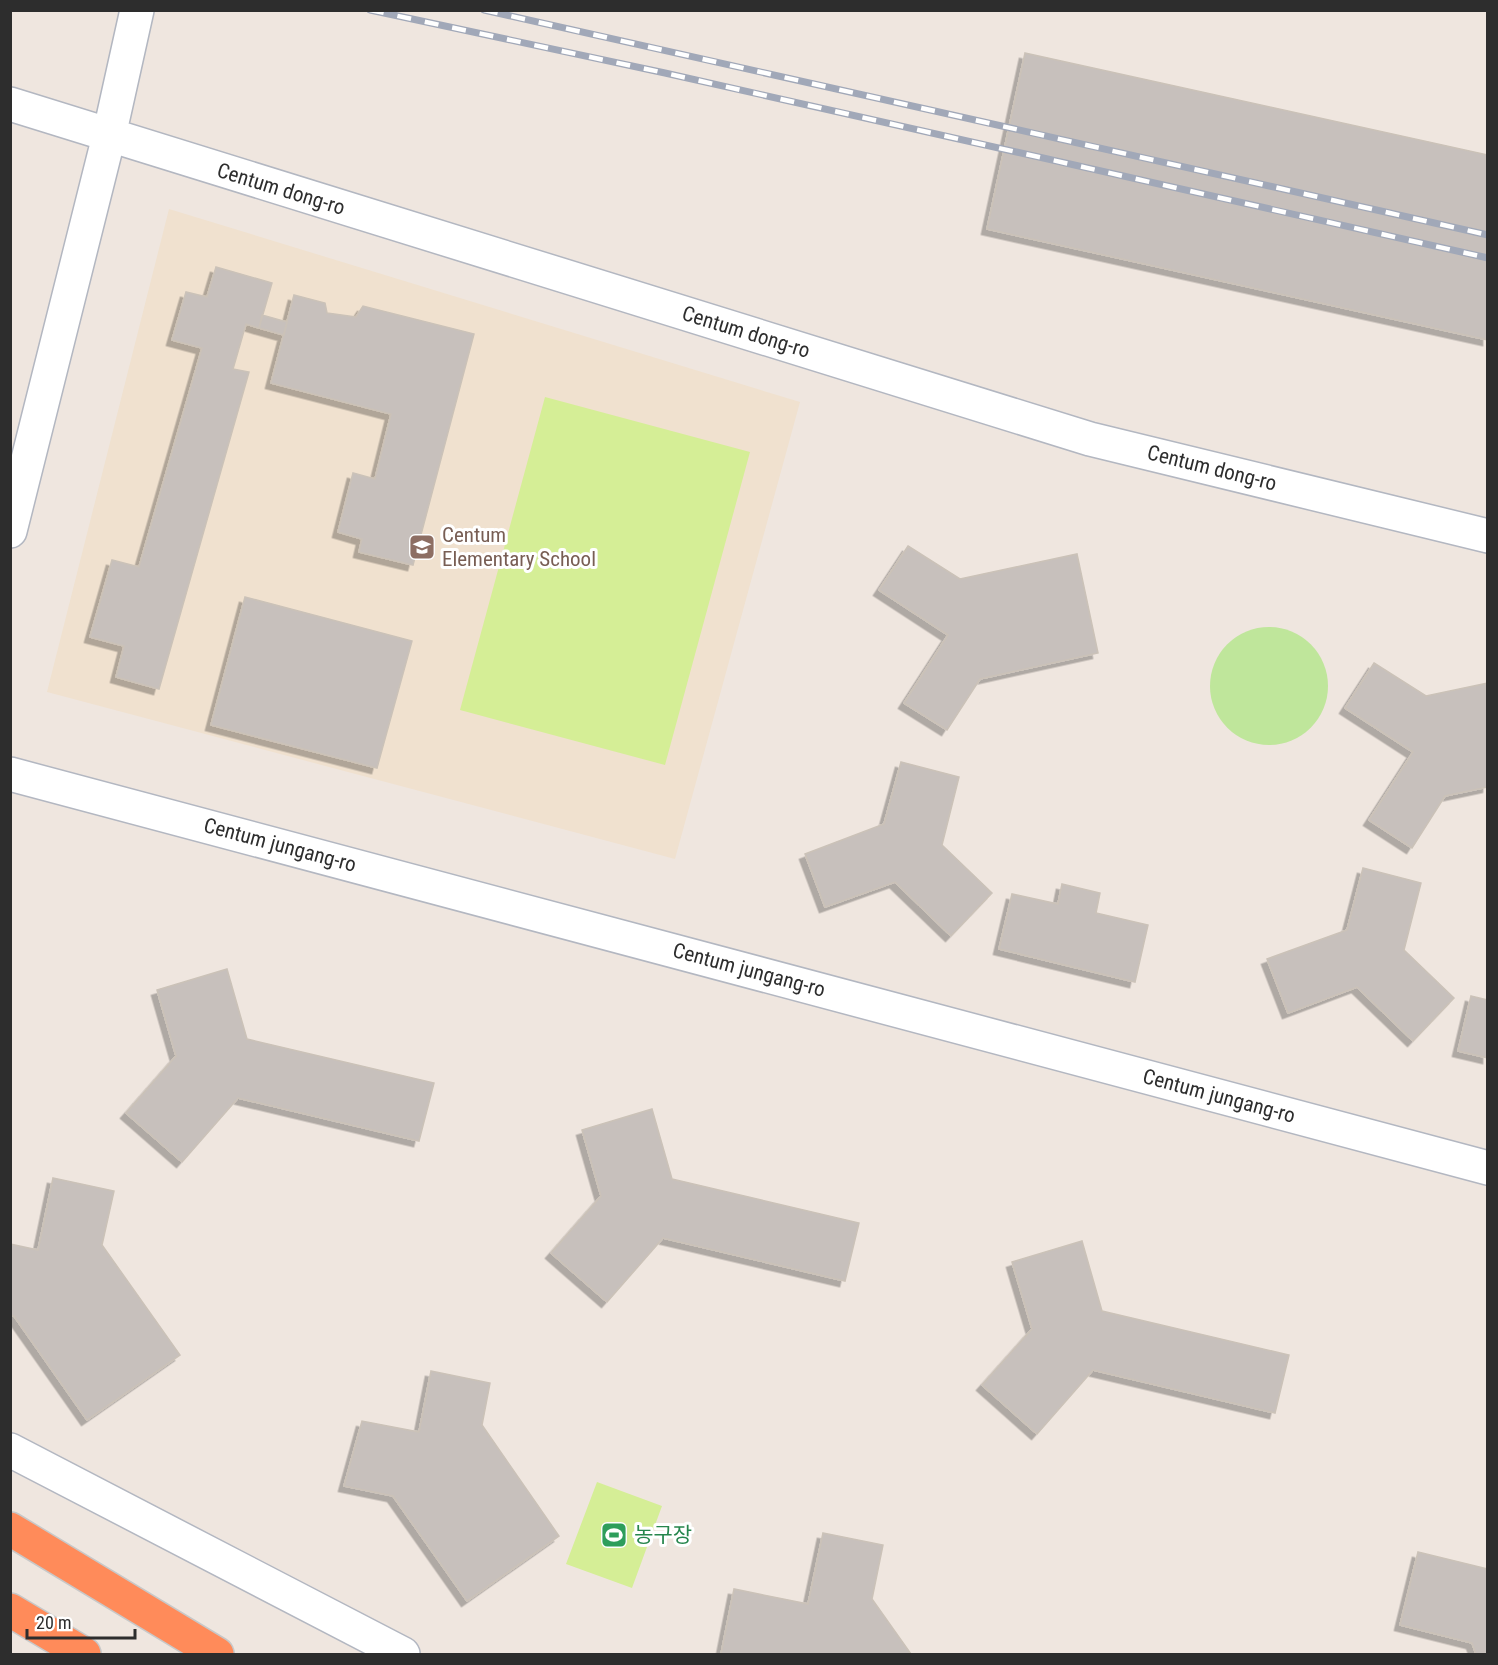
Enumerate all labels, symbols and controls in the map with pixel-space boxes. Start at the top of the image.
street label: Centum dong-ro [214,158,348,220]
street label: Centum dong-ro [679,301,813,363]
street label: Centum dong-ro [1145,440,1279,496]
place label: Centum Elementary School [442,523,596,571]
school or university icon: Centum Elementary School [407,532,437,562]
street label: Centum jungang-ro [201,813,359,877]
street label: Centum jungang-ro [670,938,828,1002]
street label: Centum jungang-ro [1140,1064,1298,1128]
sports icon: 농구장 [599,1520,629,1550]
place label: 농구장 [634,1523,692,1547]
scale bar [27,1602,135,1640]
text: 20 m [36,1612,71,1633]

